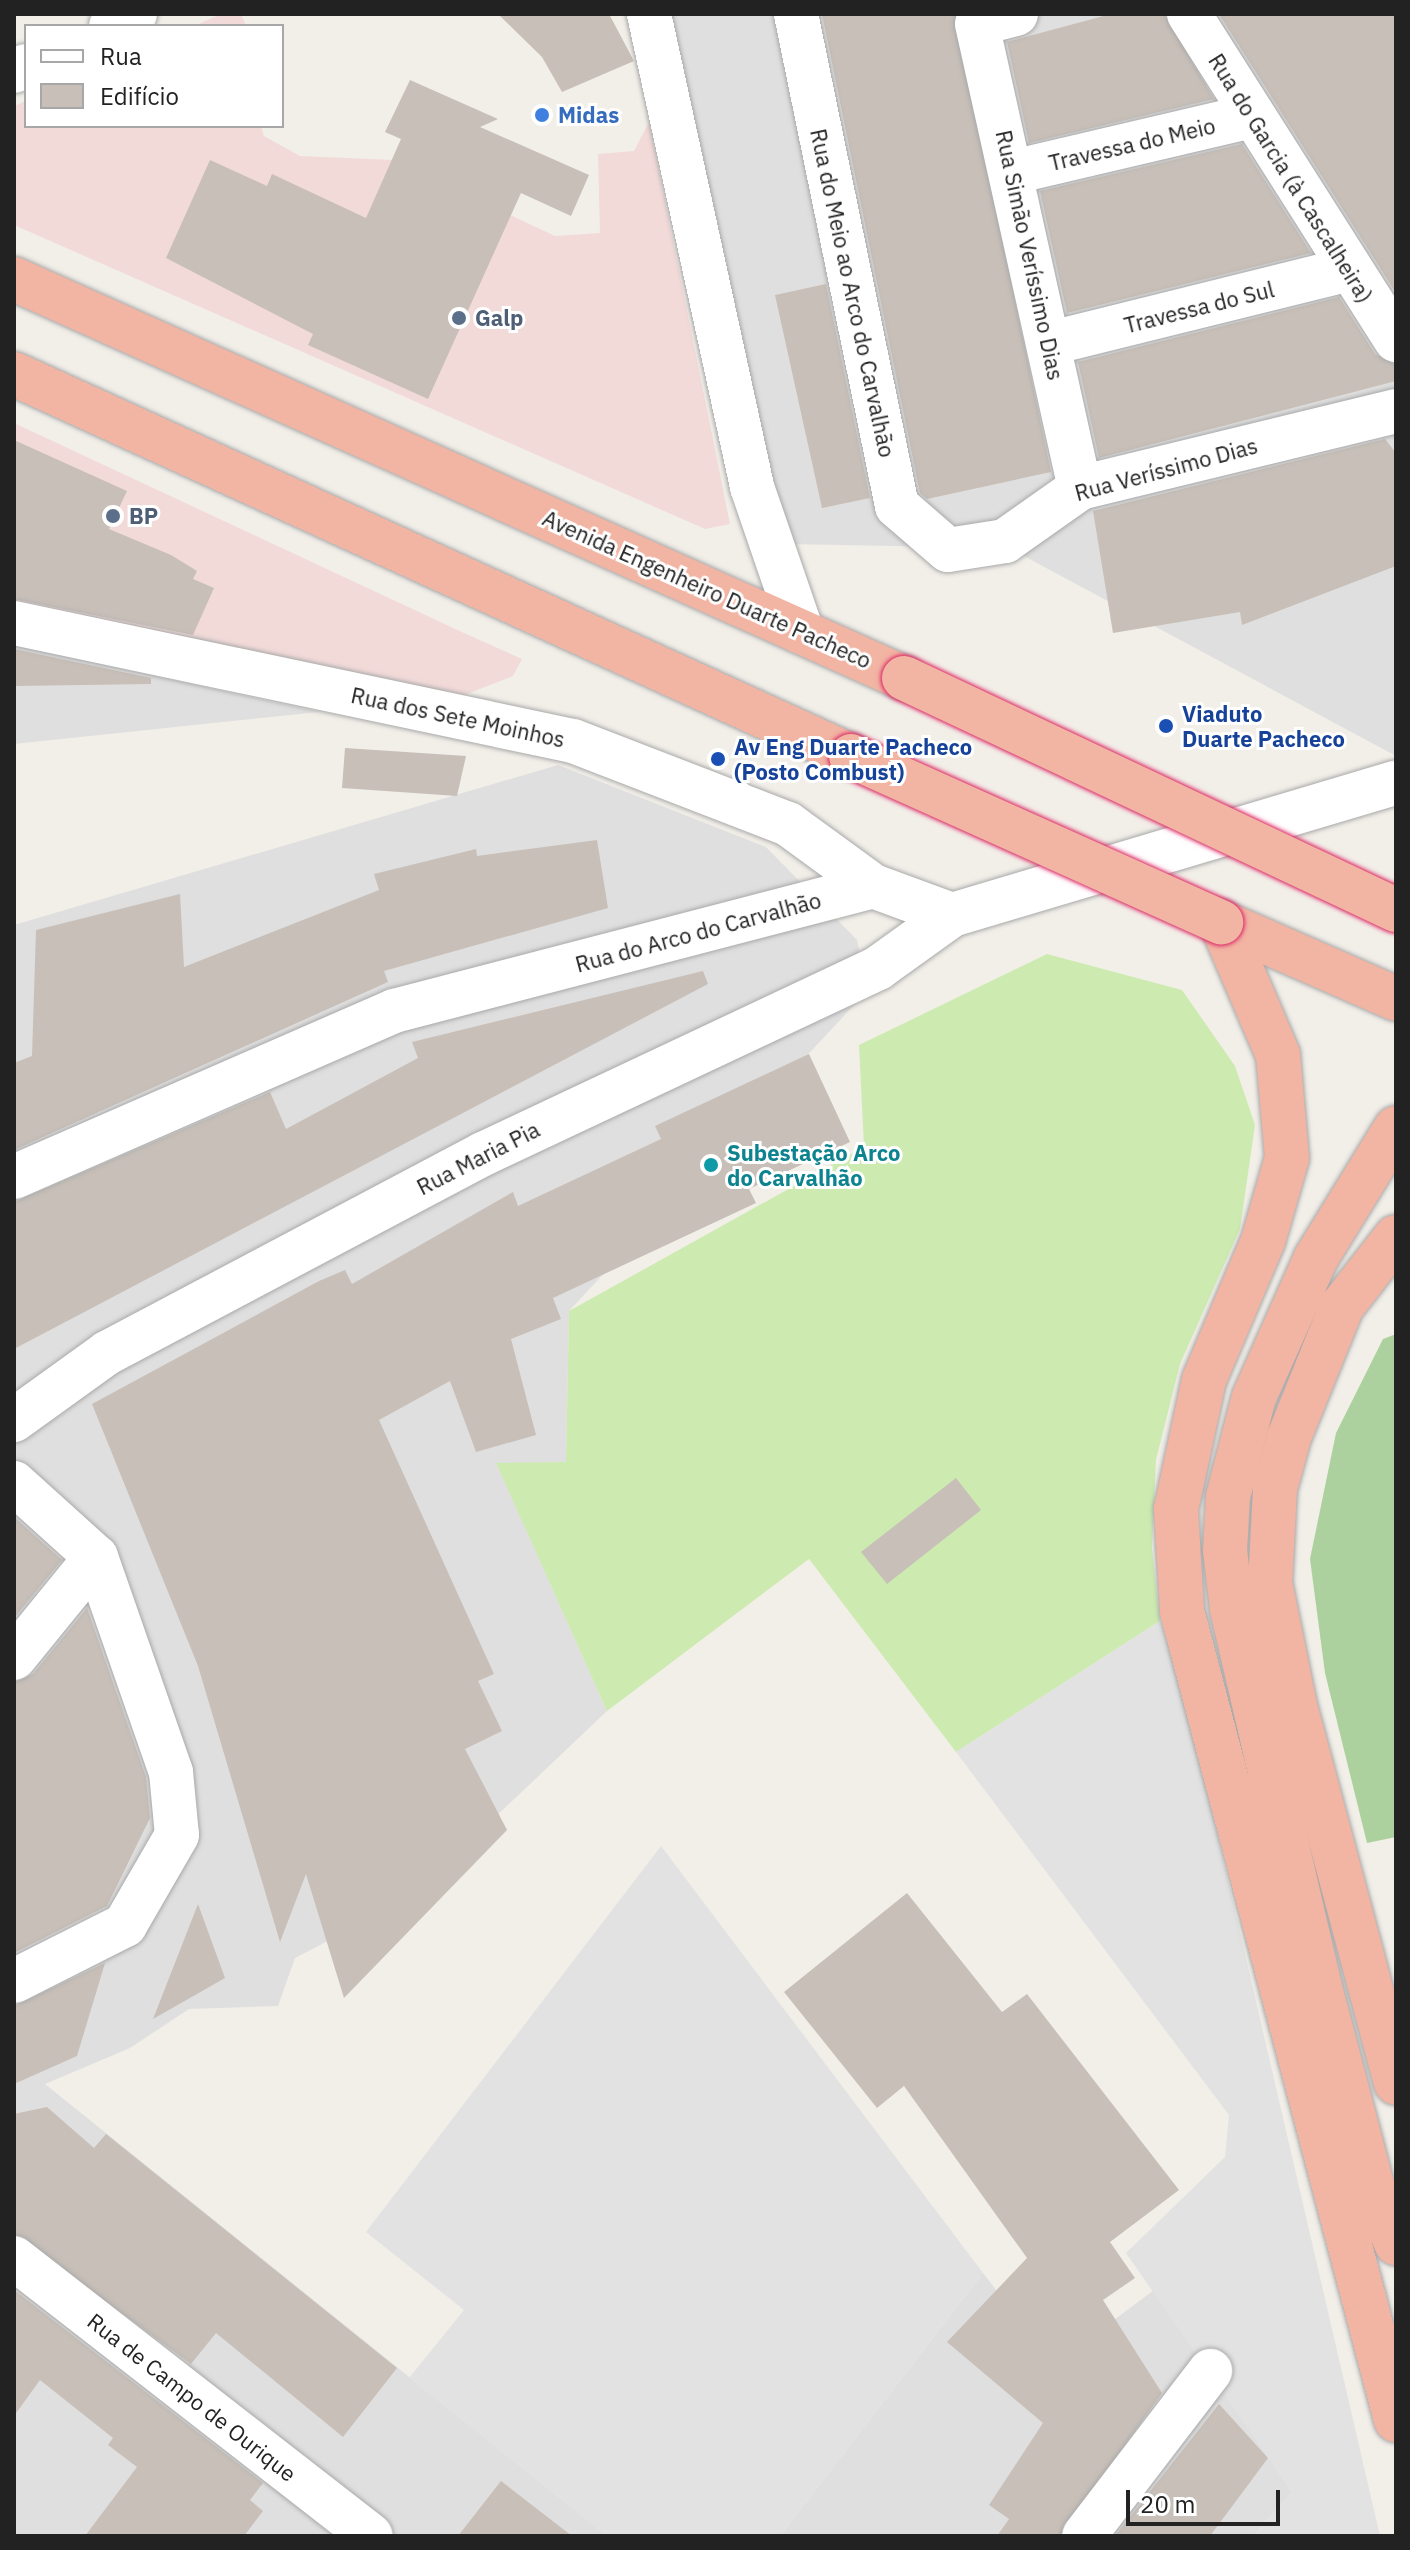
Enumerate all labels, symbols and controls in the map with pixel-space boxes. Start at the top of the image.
legend [24,24,284,128]
text: Rua [100,40,142,72]
street label: Rua do Garcia (à Cascalheira) [1203,49,1379,307]
text: Edifício [100,80,179,112]
place label: Midas [558,102,619,128]
marker: Midas [533,106,551,124]
street label: Travessa do Meio [1046,112,1218,176]
street label: Rua do Meio ao Arco do Carvalhão [805,126,901,460]
street label: Rua Simão Veríssimo Dias [991,128,1069,382]
street label: Travessa do Sul [1121,276,1277,338]
place label: Galp [475,305,523,331]
marker: Galp [450,309,468,327]
street label: Rua Veríssimo Dias [1072,432,1260,506]
place label: BP [129,503,158,529]
street label: Avenida Engenheiro Duarte Pacheco [539,504,875,674]
marker: BP [104,507,122,525]
street label: Rua dos Sete Moinhos [349,681,567,753]
place label: Viaduto Duarte Pacheco [1182,700,1345,752]
marker: Viaduto Duarte Pacheco [1157,717,1175,735]
place label: Av Eng Duarte Pacheco (Posto Combust) [734,733,972,784]
marker: Av Eng Duarte Pacheco (Posto Combust) [709,750,727,768]
street label: Rua do Arco do Carvalhão [572,886,824,978]
street label: Rua Maria Pia [412,1116,544,1200]
place label: Subestação Arco do Carvalhão [727,1139,900,1190]
marker: Subestação Arco do Carvalhão [702,1156,720,1174]
street label: Rua de Campo de Ourique [82,2307,302,2487]
scale bar [1130,2474,1284,2524]
text: 20 m [1140,2488,1195,2520]

